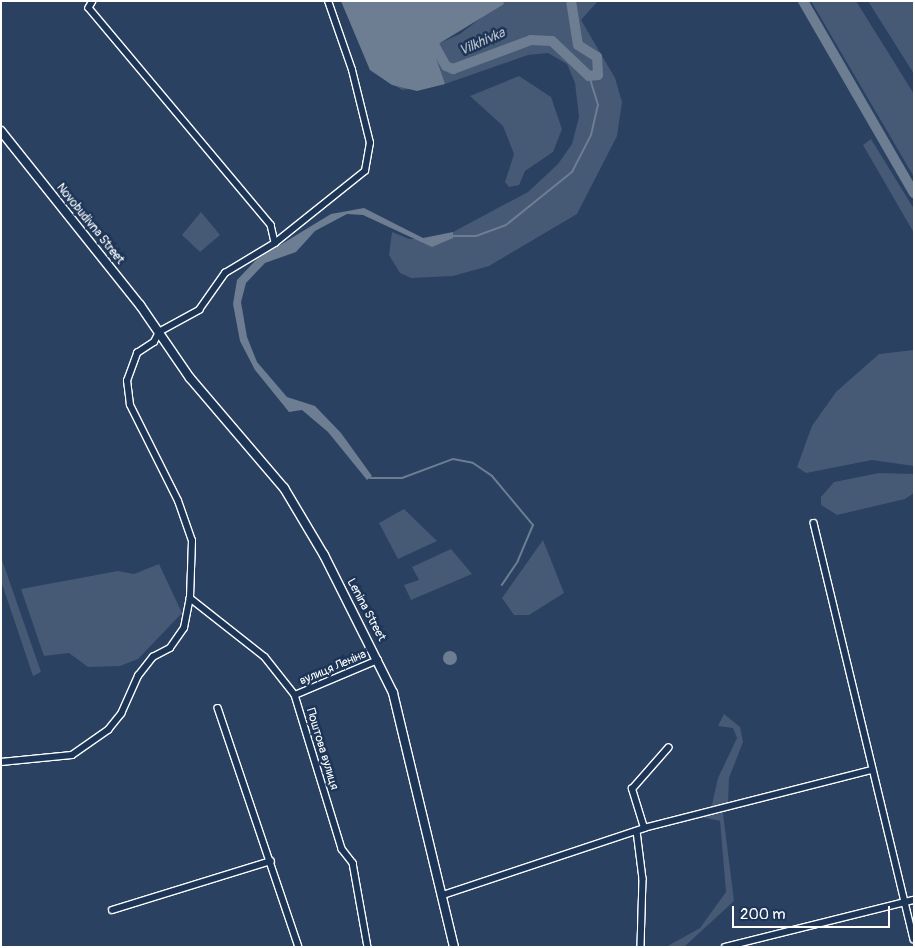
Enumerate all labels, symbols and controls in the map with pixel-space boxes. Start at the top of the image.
water label: Vilkhivka [457,25,507,59]
street label: Novobudivna Street [53,181,127,267]
street label: Lenina Street [343,576,389,644]
street label: вулиця Леніна [297,647,369,689]
street label: Поштова вулиця [303,706,341,792]
scale bar [735,896,892,928]
text: 200 m [740,905,785,924]

